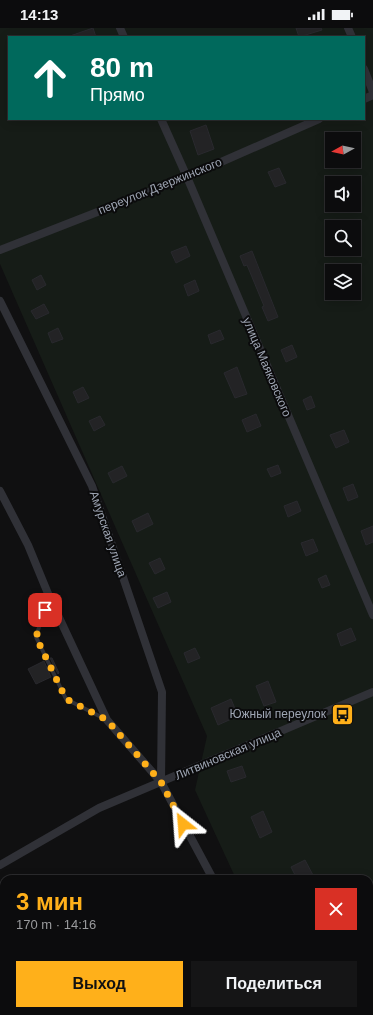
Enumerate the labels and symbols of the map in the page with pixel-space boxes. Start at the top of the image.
north arrow [325,132,361,168]
street label: переулок Дзержинского [96,155,224,217]
street label: улица Маяковского [240,315,294,419]
street label: Амурская улица [87,489,129,579]
pin [28,593,62,627]
bus stop icon: Южный переулок [329,701,355,727]
place label: Южный переулок [229,707,327,721]
street label: Литвиновская улица [173,725,283,783]
position arrow [162,803,204,845]

